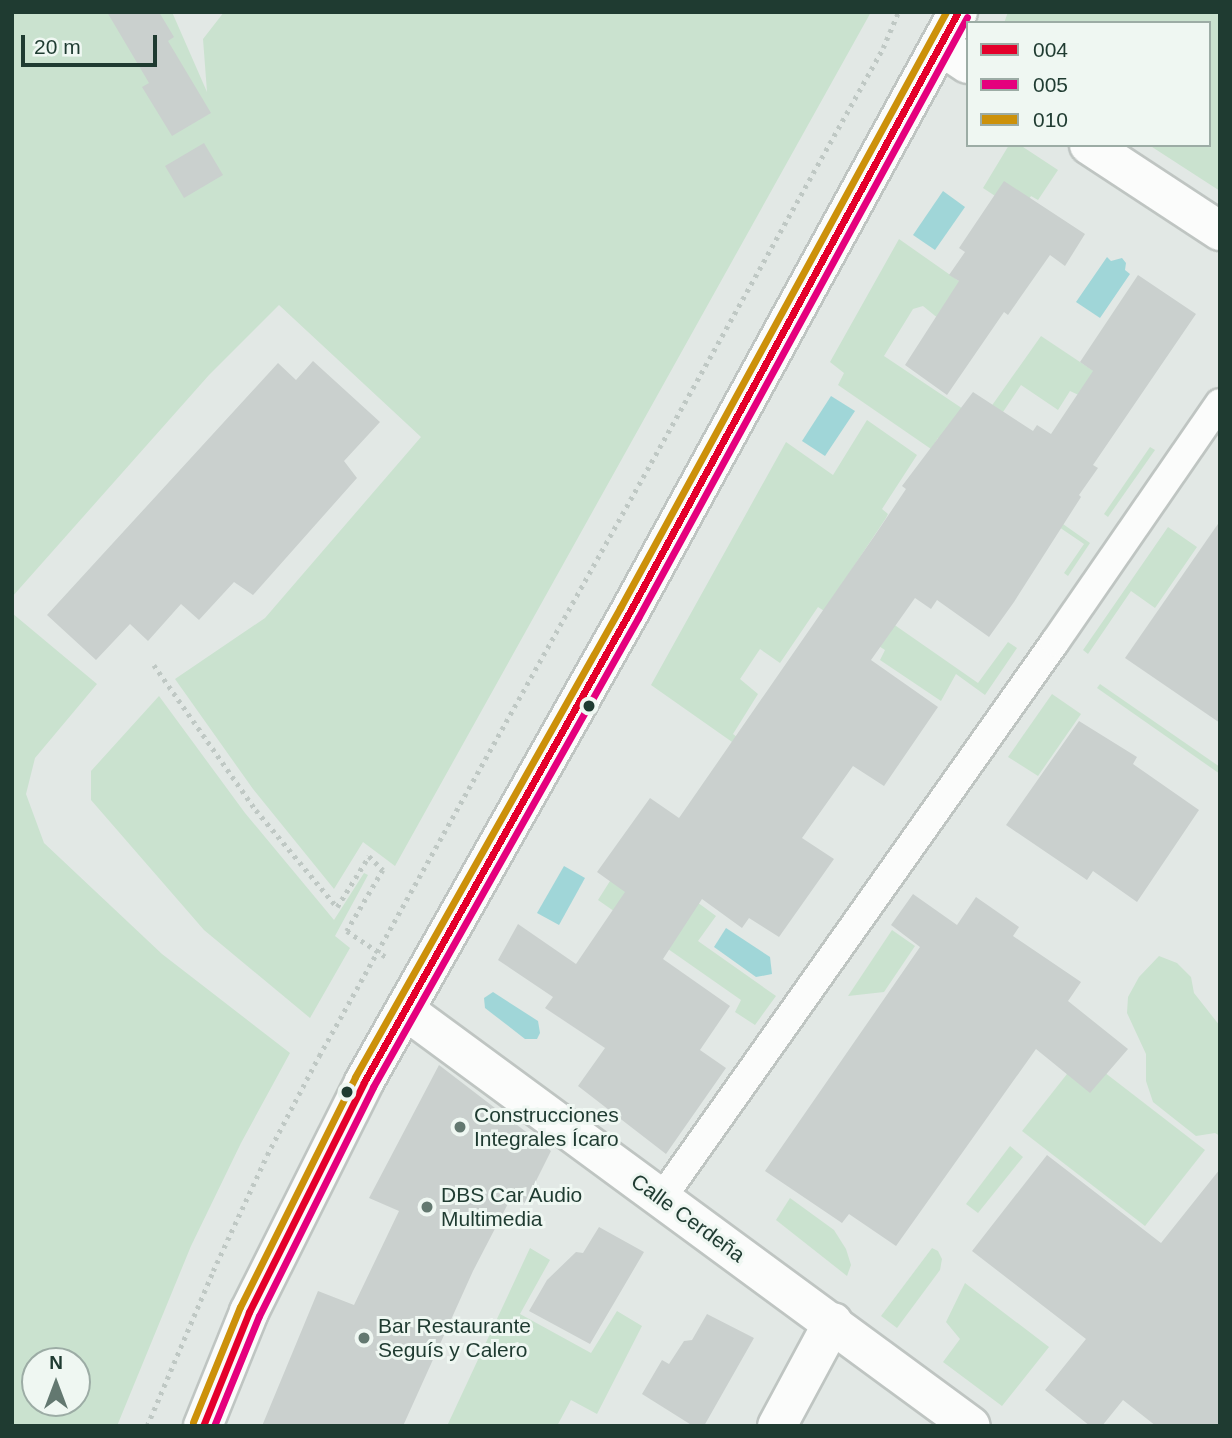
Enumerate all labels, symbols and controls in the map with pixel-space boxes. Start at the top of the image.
scale bar [24,21,161,65]
legend [966,21,1211,147]
text: 20 m [34,35,81,58]
text: 004 [1033,38,1068,61]
text: 005 [1033,73,1068,96]
text: 010 [1033,108,1068,131]
unlabelled marker [582,699,596,713]
unlabelled marker [340,1085,354,1099]
place label: Construcciones Integrales Ícaro [474,1102,619,1152]
marker: Construcciones Integrales Ícaro [452,1119,468,1135]
street label: Calle Cerdeña [626,1168,750,1268]
place label: DBS Car Audio Multimedia [441,1182,583,1232]
marker: DBS Car Audio Multimedia [419,1199,435,1215]
place label: Bar Restaurante Seguís y Calero [378,1313,531,1363]
marker: Bar Restaurante Seguís y Calero [356,1330,372,1346]
north arrow [21,1347,91,1417]
text: N [49,1352,63,1373]

